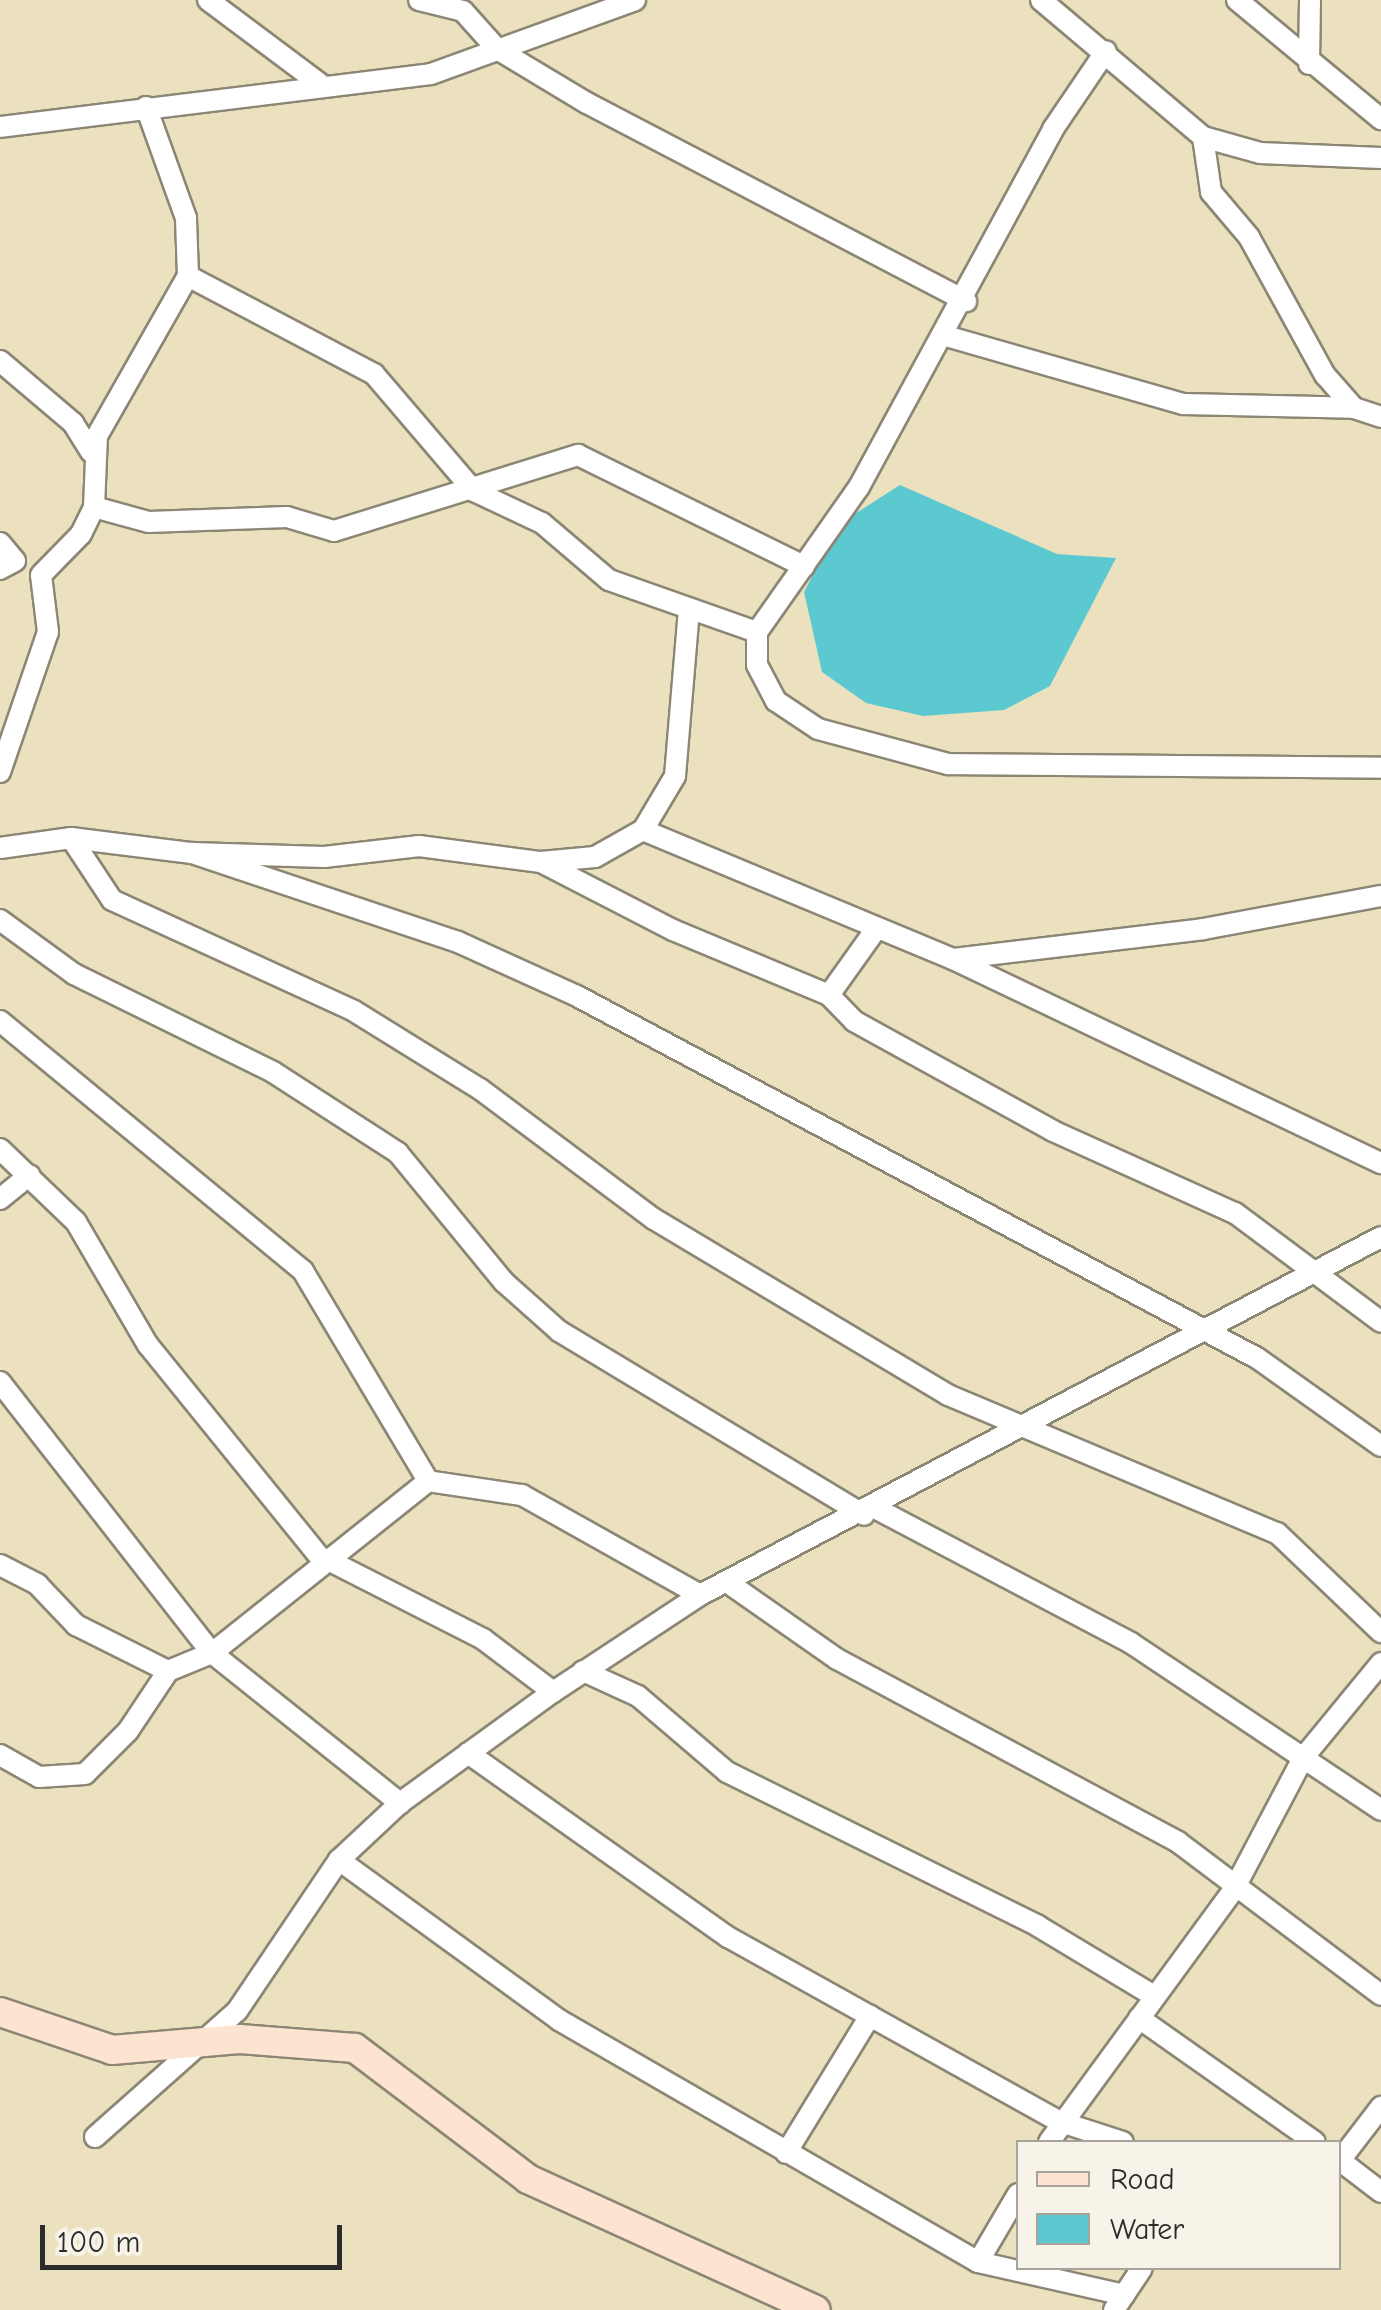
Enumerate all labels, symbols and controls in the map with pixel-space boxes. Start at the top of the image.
legend [1016,2140,1341,2270]
text: Road [1110,2162,1175,2197]
scale bar [45,2205,348,2267]
text: Water [1110,2212,1184,2247]
text: 100 m [57,2225,140,2260]

